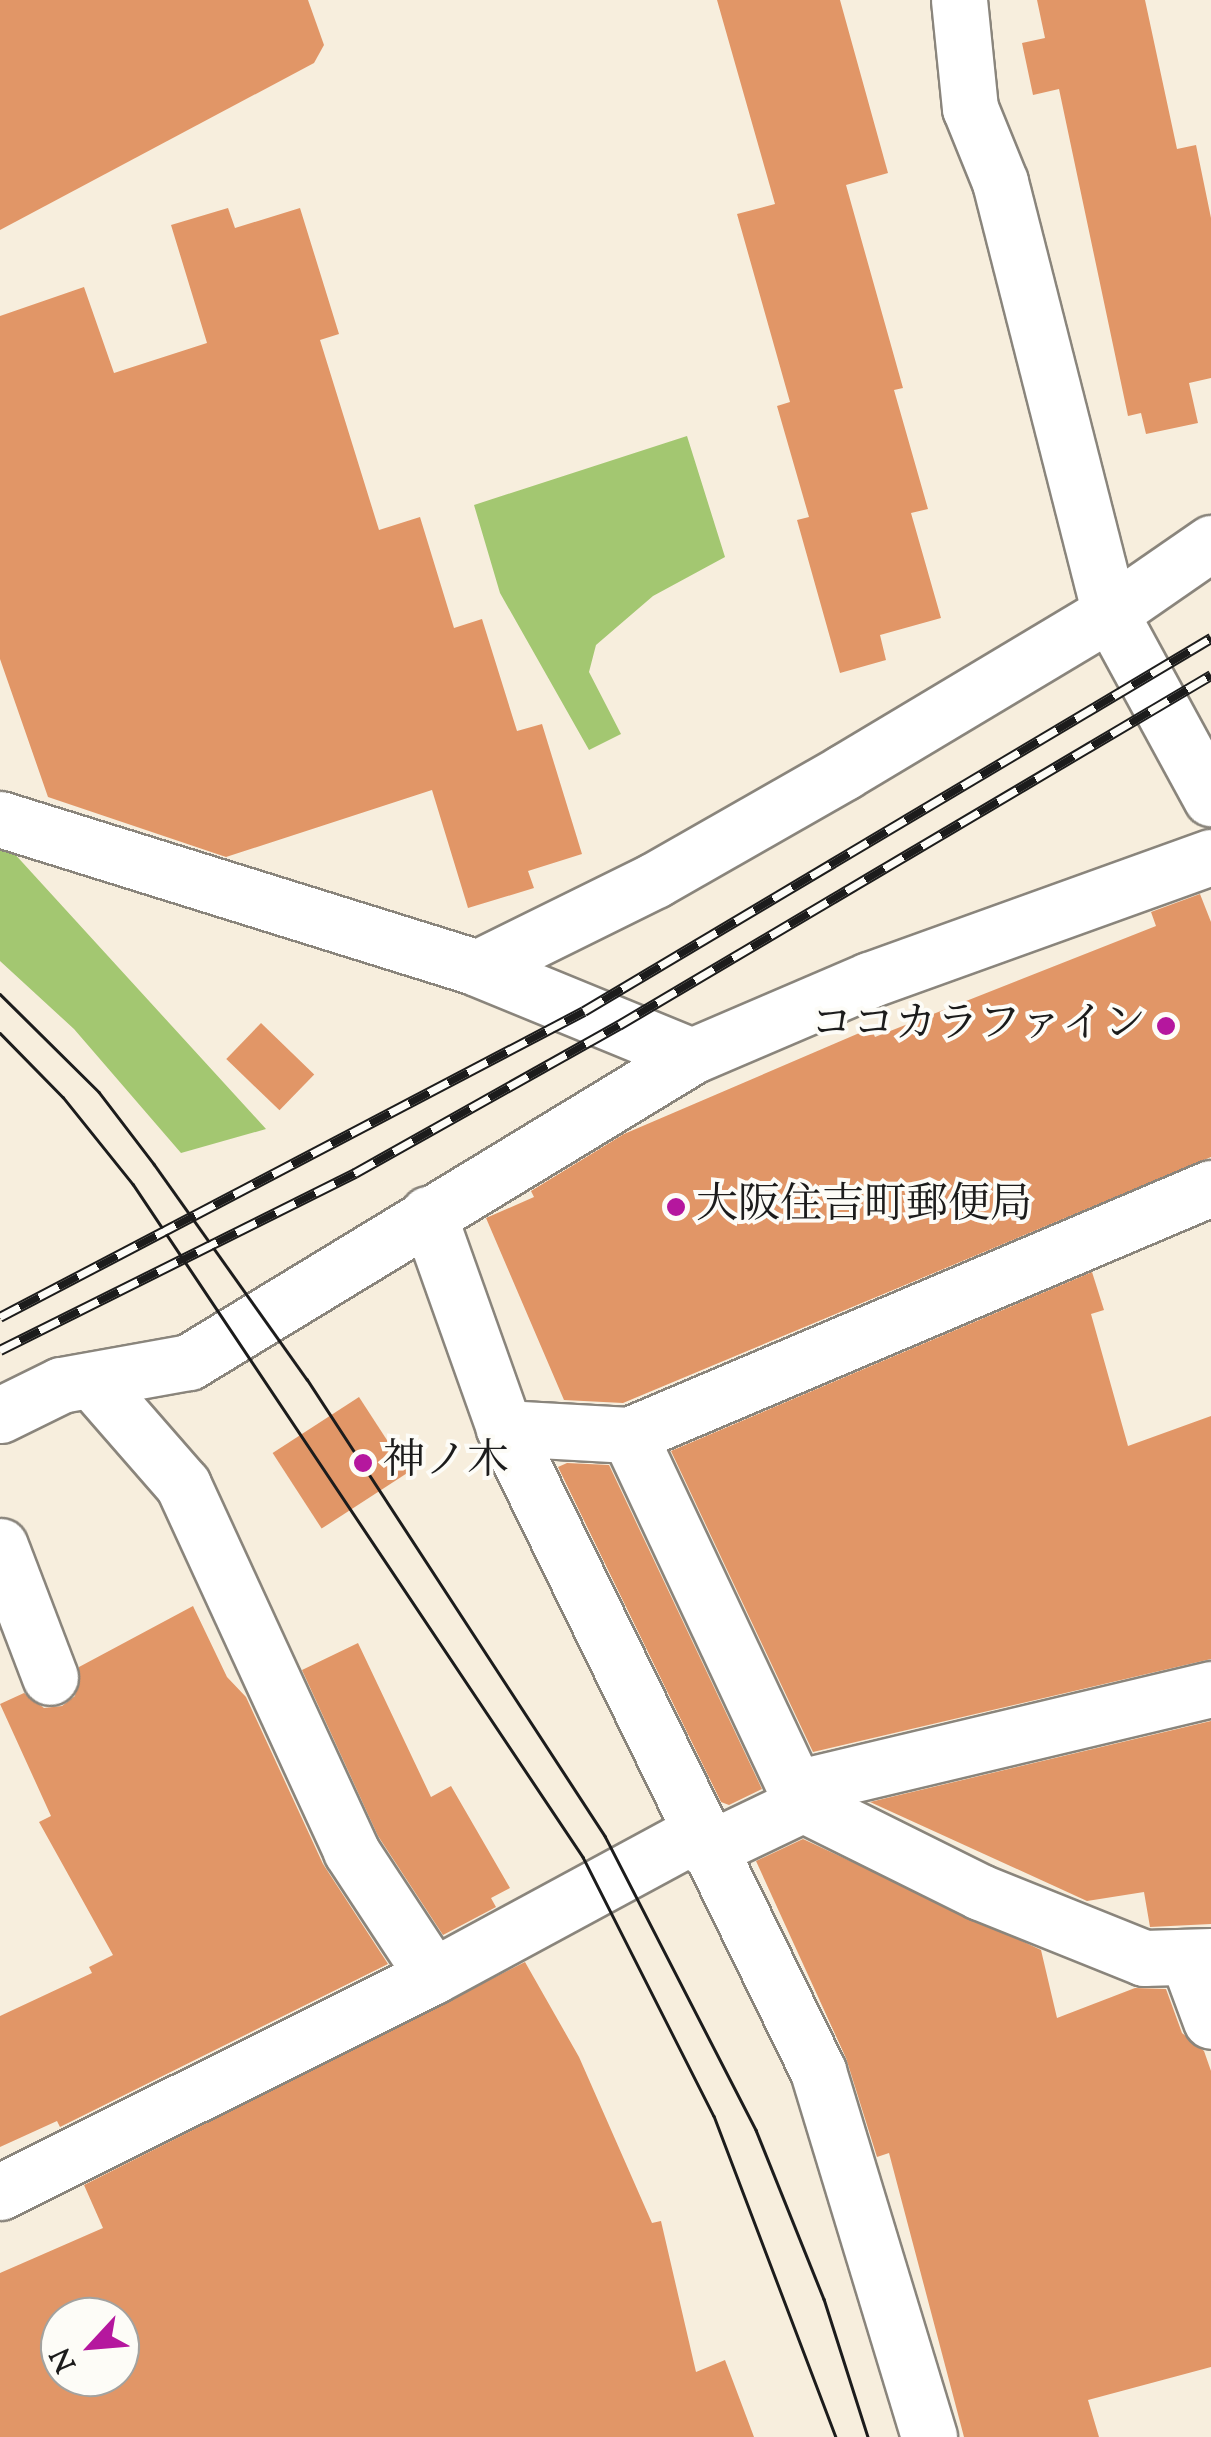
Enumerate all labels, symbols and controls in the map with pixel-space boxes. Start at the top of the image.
place label: ココカラファイン [810,1001,1146,1051]
marker: ココカラファイン [1155,1015,1177,1037]
place label: 大阪住吉町郵便局 [696,1182,1032,1232]
marker: 大阪住吉町郵便局 [665,1196,687,1218]
place label: 神ノ木 [383,1438,509,1488]
marker: 神ノ木 [352,1452,374,1474]
north arrow [40,2297,140,2397]
text: N [42,2340,88,2378]

